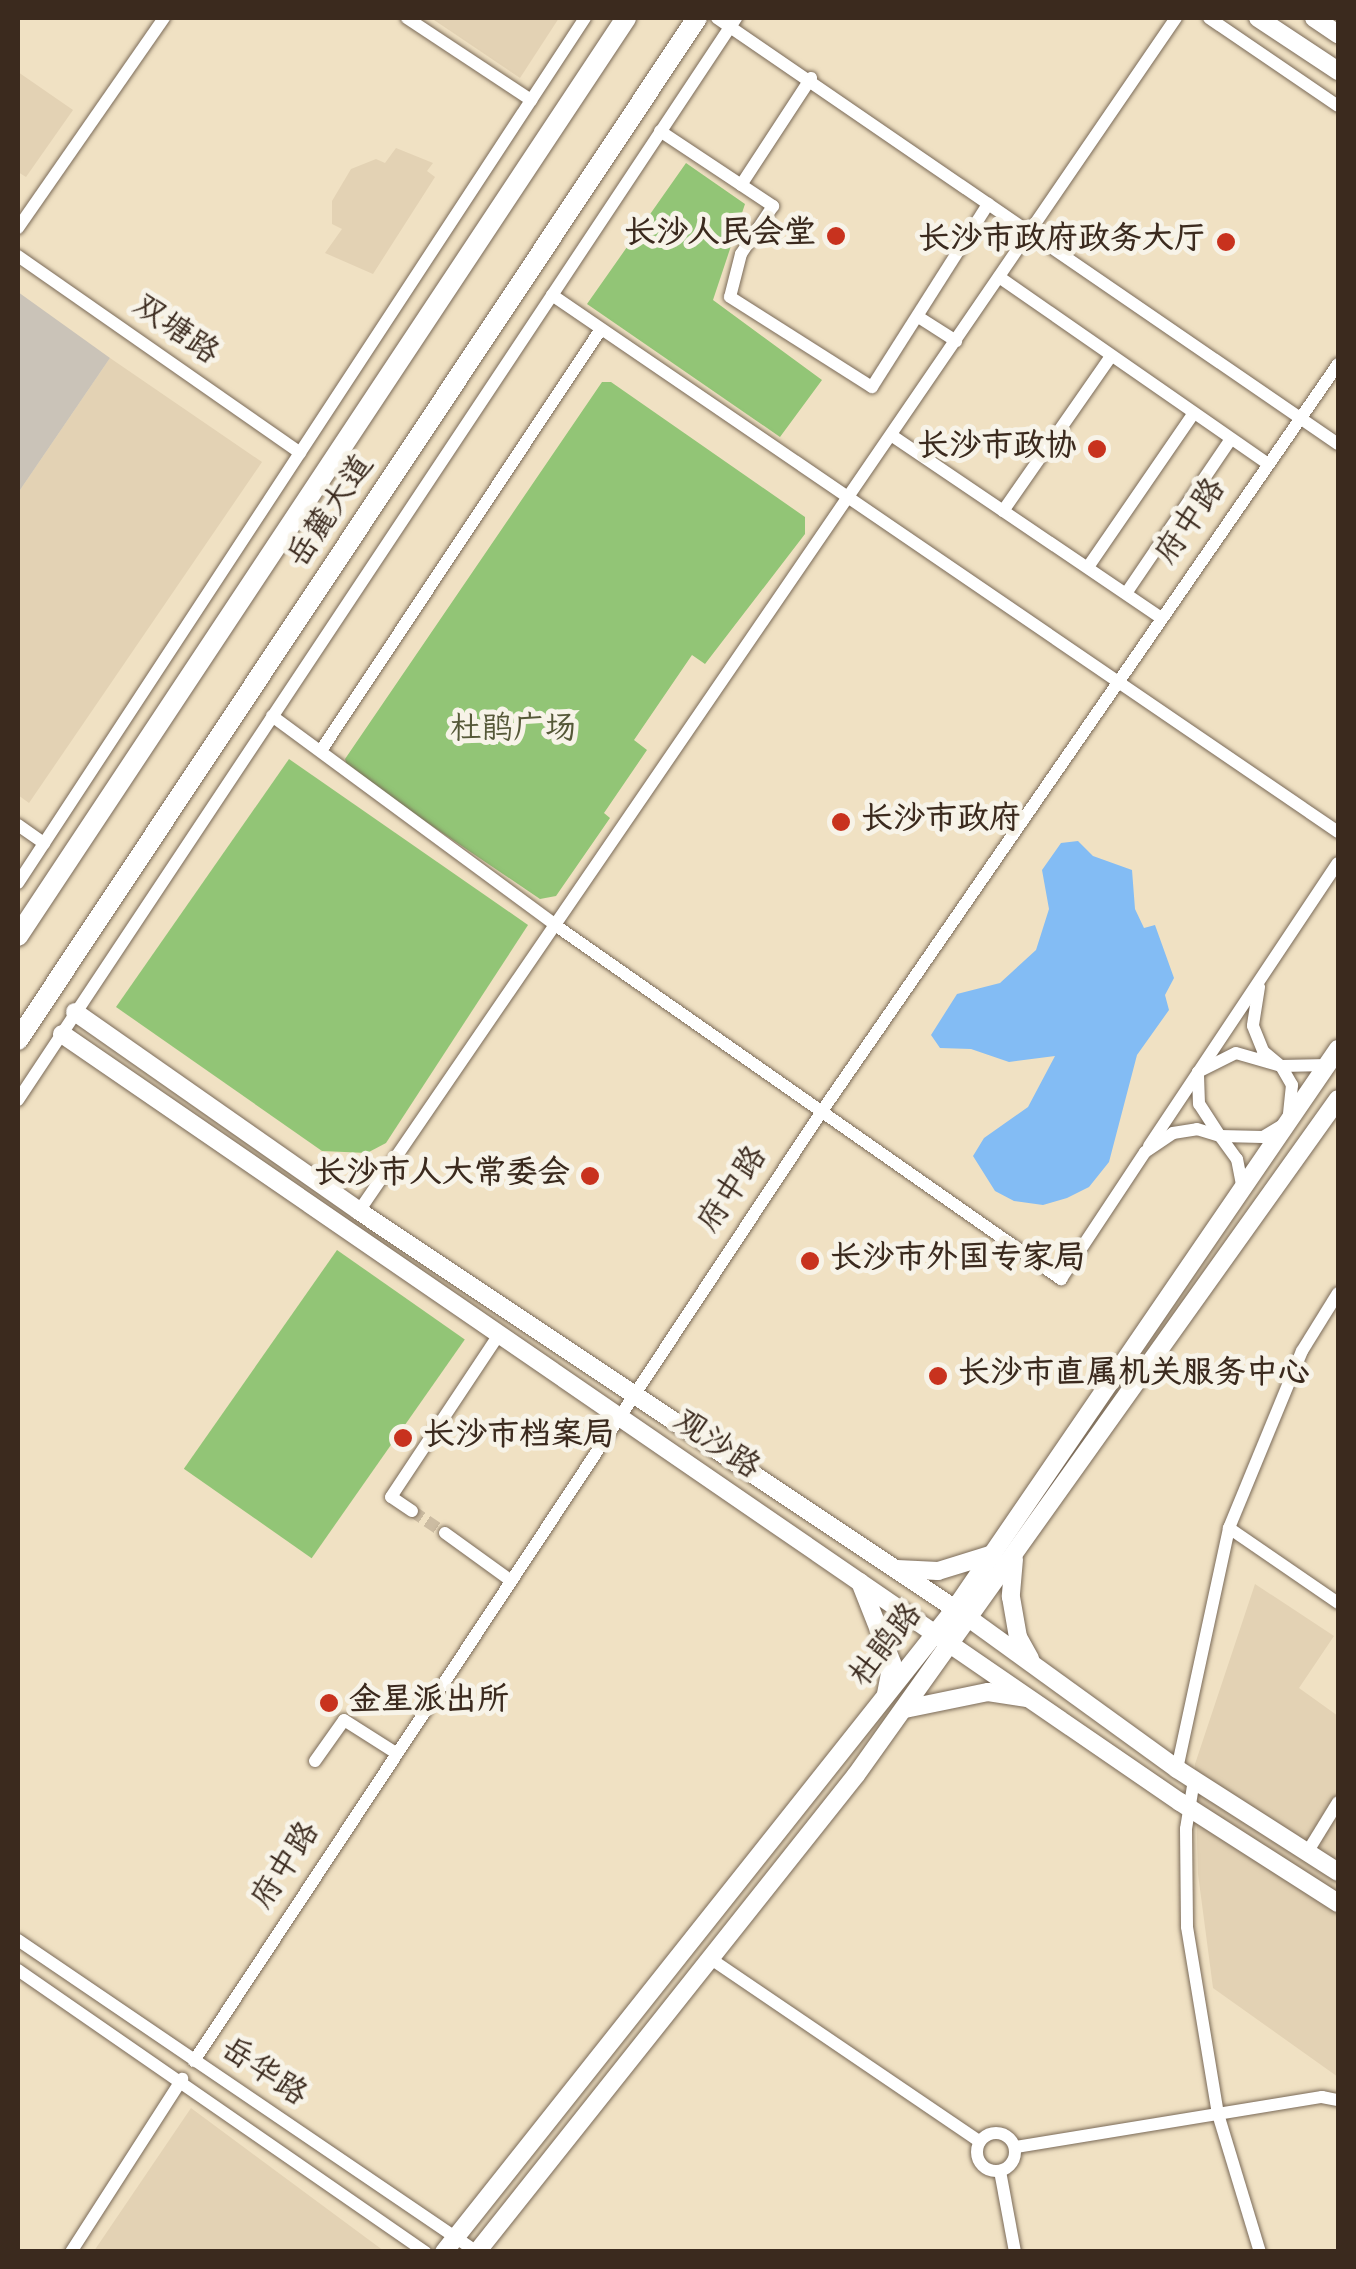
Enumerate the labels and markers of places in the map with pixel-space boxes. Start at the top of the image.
place label: 长沙人民会堂 [624,217,816,255]
place label: 长沙市政府政务大厅 [918,223,1206,261]
marker: 长沙人民会堂 [825,225,847,247]
marker: 长沙市政府政务大厅 [1215,231,1237,253]
place label: 长沙市政协 [917,430,1077,468]
marker: 长沙市政协 [1086,438,1108,460]
place label: 长沙市政府 [861,803,1021,841]
marker: 长沙市政府 [830,811,852,833]
place label: 长沙市人大常委会 [314,1157,570,1195]
marker: 长沙市人大常委会 [579,1165,601,1187]
place label: 长沙市外国专家局 [830,1242,1086,1280]
marker: 长沙市外国专家局 [799,1250,821,1272]
place label: 长沙市直属机关服务中心 [958,1357,1310,1395]
marker: 长沙市直属机关服务中心 [927,1365,949,1387]
place label: 长沙市档案局 [423,1419,615,1457]
marker: 长沙市档案局 [392,1427,414,1449]
place label: 金星派出所 [349,1684,509,1722]
marker: 金星派出所 [318,1692,340,1714]

